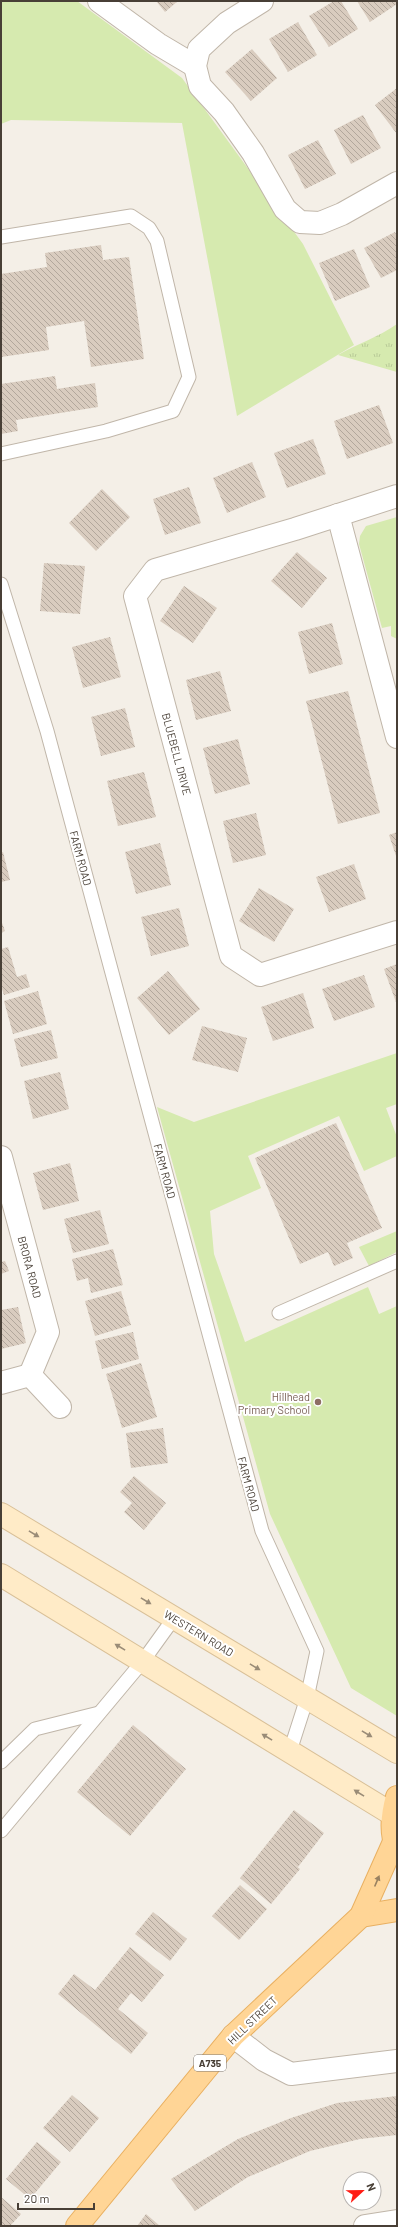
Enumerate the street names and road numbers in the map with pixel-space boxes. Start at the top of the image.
street label: BLUEBELL DRIVE [160,711,194,797]
street label: FARM ROAD [67,829,95,887]
street label: FARM ROAD [151,1142,179,1200]
street label: BRORA ROAD [15,1235,45,1300]
street label: FARM ROAD [235,1455,263,1513]
street label: WESTERN ROAD [162,1607,236,1659]
street label: HILL STREET [225,1993,279,2047]
road number: A735 [194,2055,226,2071]

